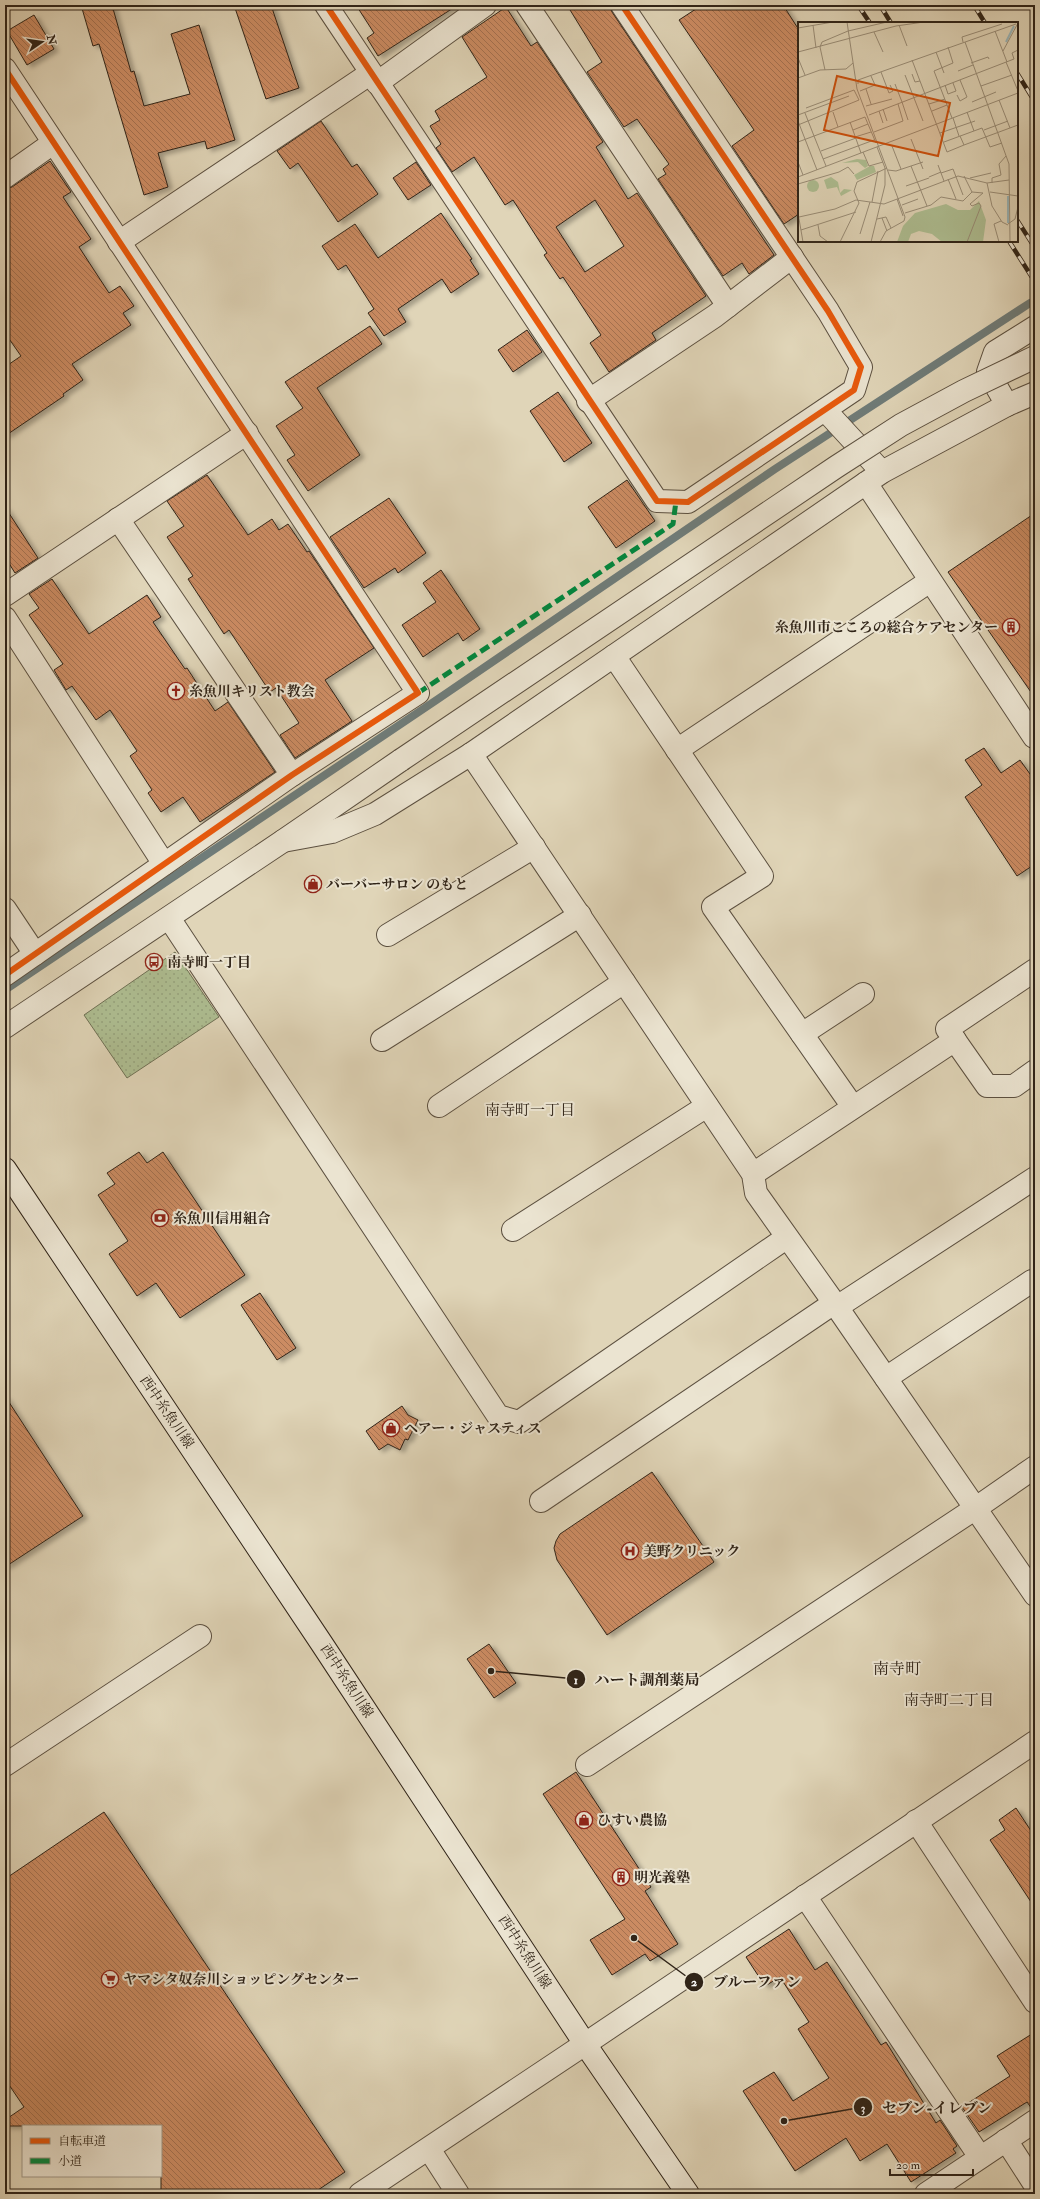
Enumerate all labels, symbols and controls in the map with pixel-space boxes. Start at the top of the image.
north arrow [22,22,62,62]
inset map [798,22,1018,242]
text: N [44,33,59,47]
building icon: 糸魚川市こころの総合ケアセンター [1001,617,1021,637]
place label: 糸魚川市こころの総合ケアセンター [775,619,998,636]
church icon: 糸魚川キリスト教会 [166,681,186,701]
place label: 糸魚川キリスト教会 [189,683,315,700]
shop icon: バーバーサロン のもと [303,874,323,894]
place label: バーバーサロン のもと [326,876,468,893]
bus stop icon: 南寺町一丁目 [144,952,164,972]
place label: 南寺町一丁目 [167,954,251,971]
district label: 南寺町一丁目 [485,1101,575,1120]
bank icon: 糸魚川信用組合 [150,1208,170,1228]
place label: 糸魚川信用組合 [173,1210,271,1227]
street label: 西中糸魚川線 [136,1372,198,1452]
shop icon: ヘアー・ジャスティス [381,1418,401,1438]
place label: ヘアー・ジャスティス [404,1420,541,1437]
hospital icon: 美野クリニック [620,1541,640,1561]
place label: 美野クリニック [643,1543,740,1560]
street label: 西中糸魚川線 [317,1641,377,1721]
district label: 南寺町 [873,1659,921,1679]
callout: ハート調剤薬局 [566,1666,707,1693]
text: ハート調剤薬局 [594,1671,700,1690]
text: 1 [574,1673,578,1688]
district label: 南寺町二丁目 [904,1691,994,1710]
shop icon: ひすい農協 [574,1810,594,1830]
place label: ひすい農協 [597,1812,667,1829]
building icon: 明光義塾 [611,1867,631,1887]
place label: 明光義塾 [634,1869,690,1886]
street label: 西中糸魚川線 [495,1912,555,1992]
supermarket icon: ヤマシタ奴奈川ショッピングセンター [100,1969,120,1989]
callout: ブルーファン [684,1969,810,1996]
place label: ヤマシタ奴奈川ショッピングセンター [123,1971,359,1988]
text: ブルーファン [713,1973,801,1992]
text: 2 [691,1975,697,1990]
callout: セブン-イレブン [853,2094,1001,2121]
text: セブン-イレブン [882,2099,992,2118]
text: 3 [861,2101,866,2116]
legend [22,2125,162,2177]
text: 自転車道 [58,2134,106,2149]
scale bar [890,2151,973,2177]
text: 小道 [58,2154,82,2169]
text: 20 m [896,2158,921,2173]

